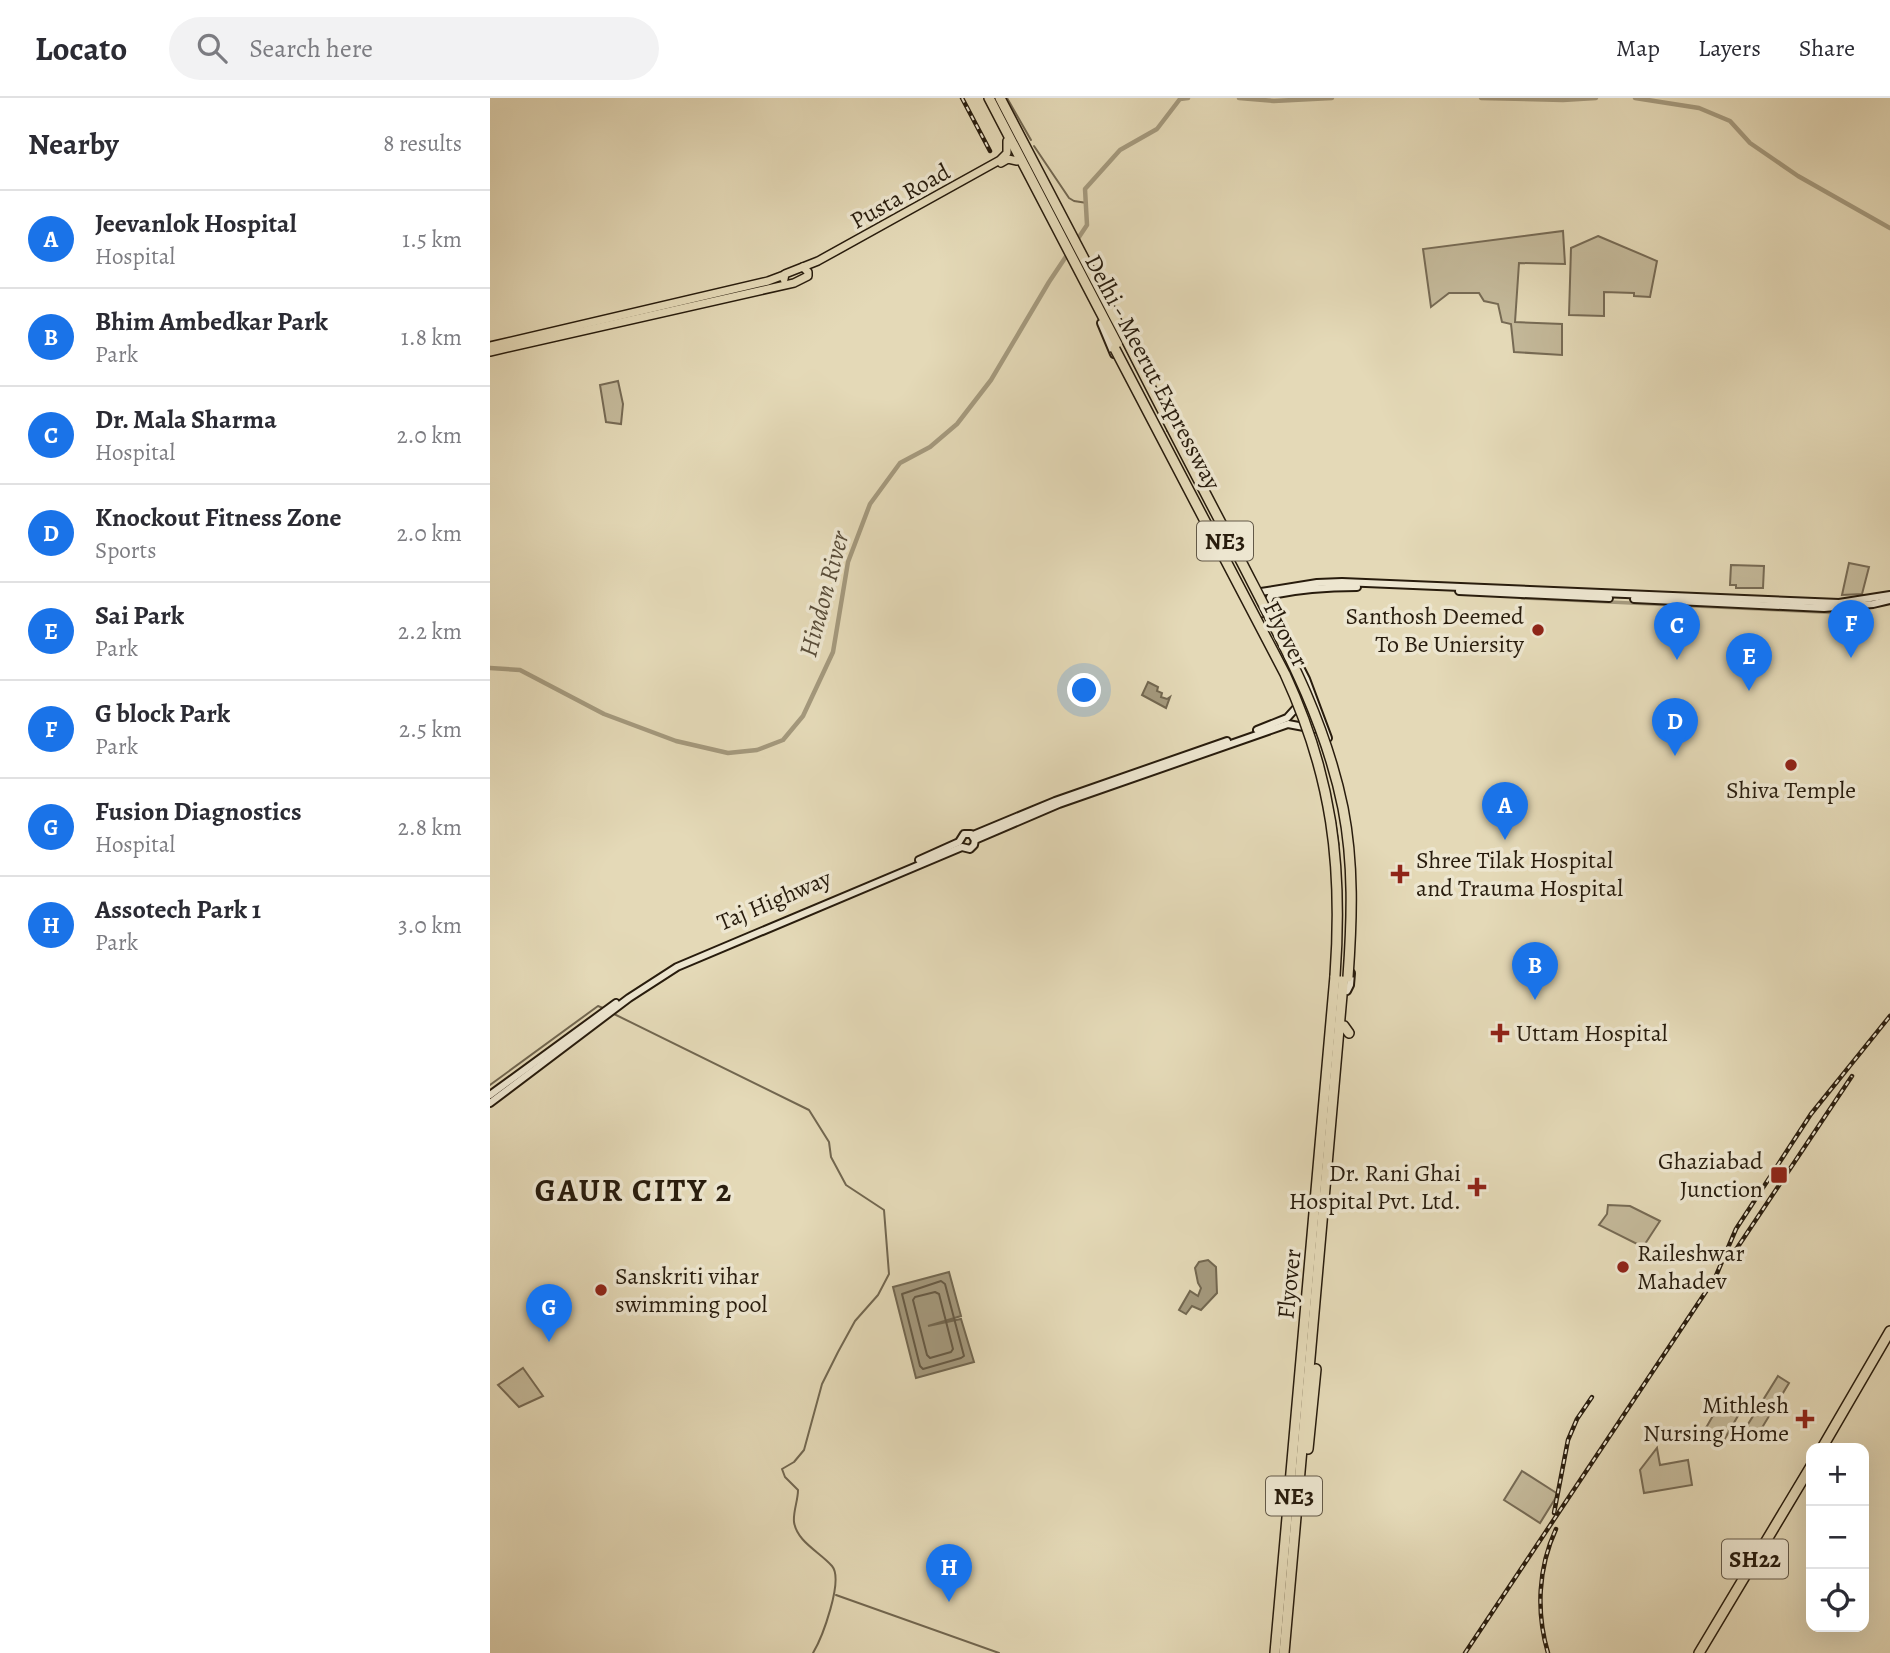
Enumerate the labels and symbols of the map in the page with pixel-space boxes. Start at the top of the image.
street label: Pusta Road [844,155,956,237]
street label: Delhi - Meerut Expressway [1077,249,1229,496]
road number: NE3 [1197,522,1253,560]
water label: Hindon River [790,526,858,661]
street label: Flyover [1256,595,1316,673]
place label: Santhosh Deemed To Be Uniersity [1346,600,1524,660]
pin: F [1828,600,1874,658]
pin: C [1654,602,1700,660]
marker: Santhosh Deemed To Be Uniersity [1530,622,1546,638]
pin: E [1726,633,1772,691]
your location [1067,673,1101,707]
pin: D [1652,698,1698,756]
marker: Shiva Temple [1783,757,1799,773]
place label: Shiva Temple [1726,774,1856,806]
pin: A [1482,782,1528,840]
place label: Shree Tilak Hospital and Trauma Hospital [1416,844,1623,904]
street label: Taj Highway [712,862,836,938]
marker: Shree Tilak Hospital and Trauma Hospital [1390,864,1410,884]
pin: B [1512,942,1558,1000]
place label: Uttam Hospital [1516,1017,1668,1049]
marker: Uttam Hospital [1490,1023,1510,1043]
place label: Ghaziabad Junction [1658,1145,1763,1205]
place label: Dr. Rani Ghai Hospital Pvt. Ltd. [1289,1157,1461,1217]
marker: Ghaziabad Junction [1769,1165,1789,1185]
district label: GAUR CITY 2 [535,1168,733,1212]
marker: Dr. Rani Ghai Hospital Pvt. Ltd. [1467,1177,1487,1197]
place label: Raileshwar Mahadev [1637,1237,1745,1297]
street label: Flyover [1269,1247,1309,1321]
marker: Raileshwar Mahadev [1615,1259,1631,1275]
place label: Sanskriti vihar swimming pool [615,1260,768,1320]
marker: Sanskriti vihar swimming pool [593,1282,609,1298]
pin: G [526,1284,572,1342]
place label: Mithlesh Nursing Home [1643,1389,1789,1449]
marker: Mithlesh Nursing Home [1795,1409,1815,1429]
road number: NE3 [1266,1476,1322,1516]
road number: SH22 [1722,1540,1788,1578]
pin: H [926,1544,972,1602]

